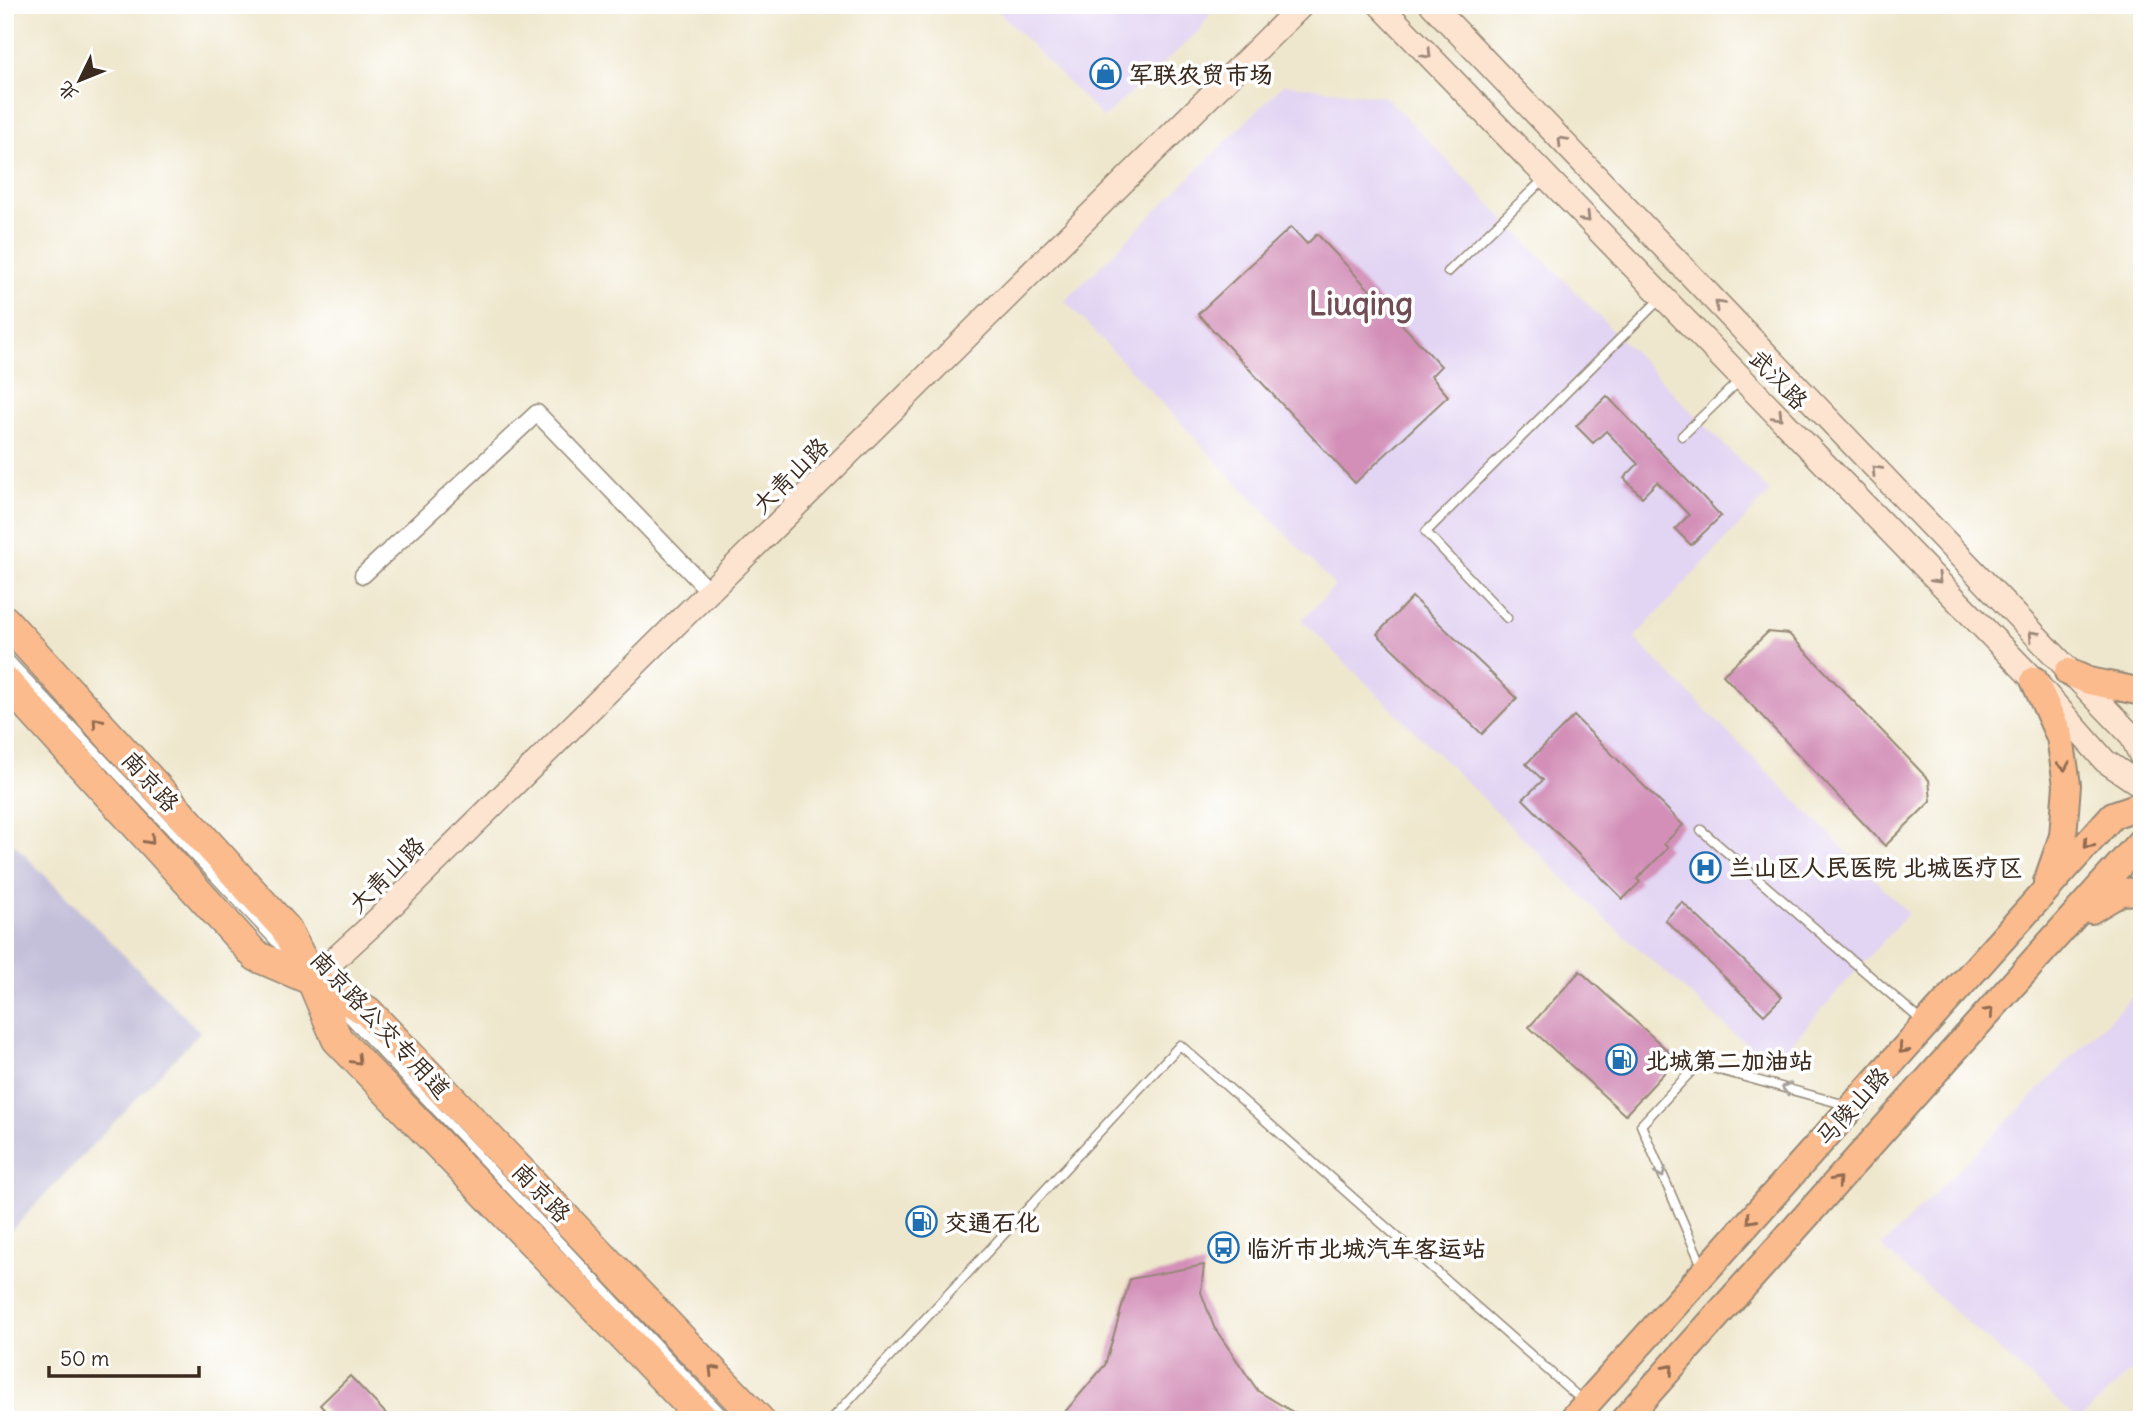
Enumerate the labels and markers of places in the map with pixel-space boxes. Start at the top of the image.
shop icon: 军联农贸市场 [1089,57,1123,91]
place label: 军联农贸市场 [1129,59,1273,89]
hospital icon: 兰山区人民医院 北城医疗区 [1689,850,1723,884]
place label: 兰山区人民医院 北城医疗区 [1729,852,2023,882]
fuel station icon: 北城第二加油站 [1605,1043,1639,1077]
place label: 北城第二加油站 [1645,1045,1813,1075]
fuel station icon: 交通石化 [904,1205,938,1239]
place label: 交通石化 [944,1207,1040,1237]
bus stop icon: 临沂市北城汽车客运站 [1206,1231,1240,1265]
place label: 临沂市北城汽车客运站 [1246,1233,1486,1263]

